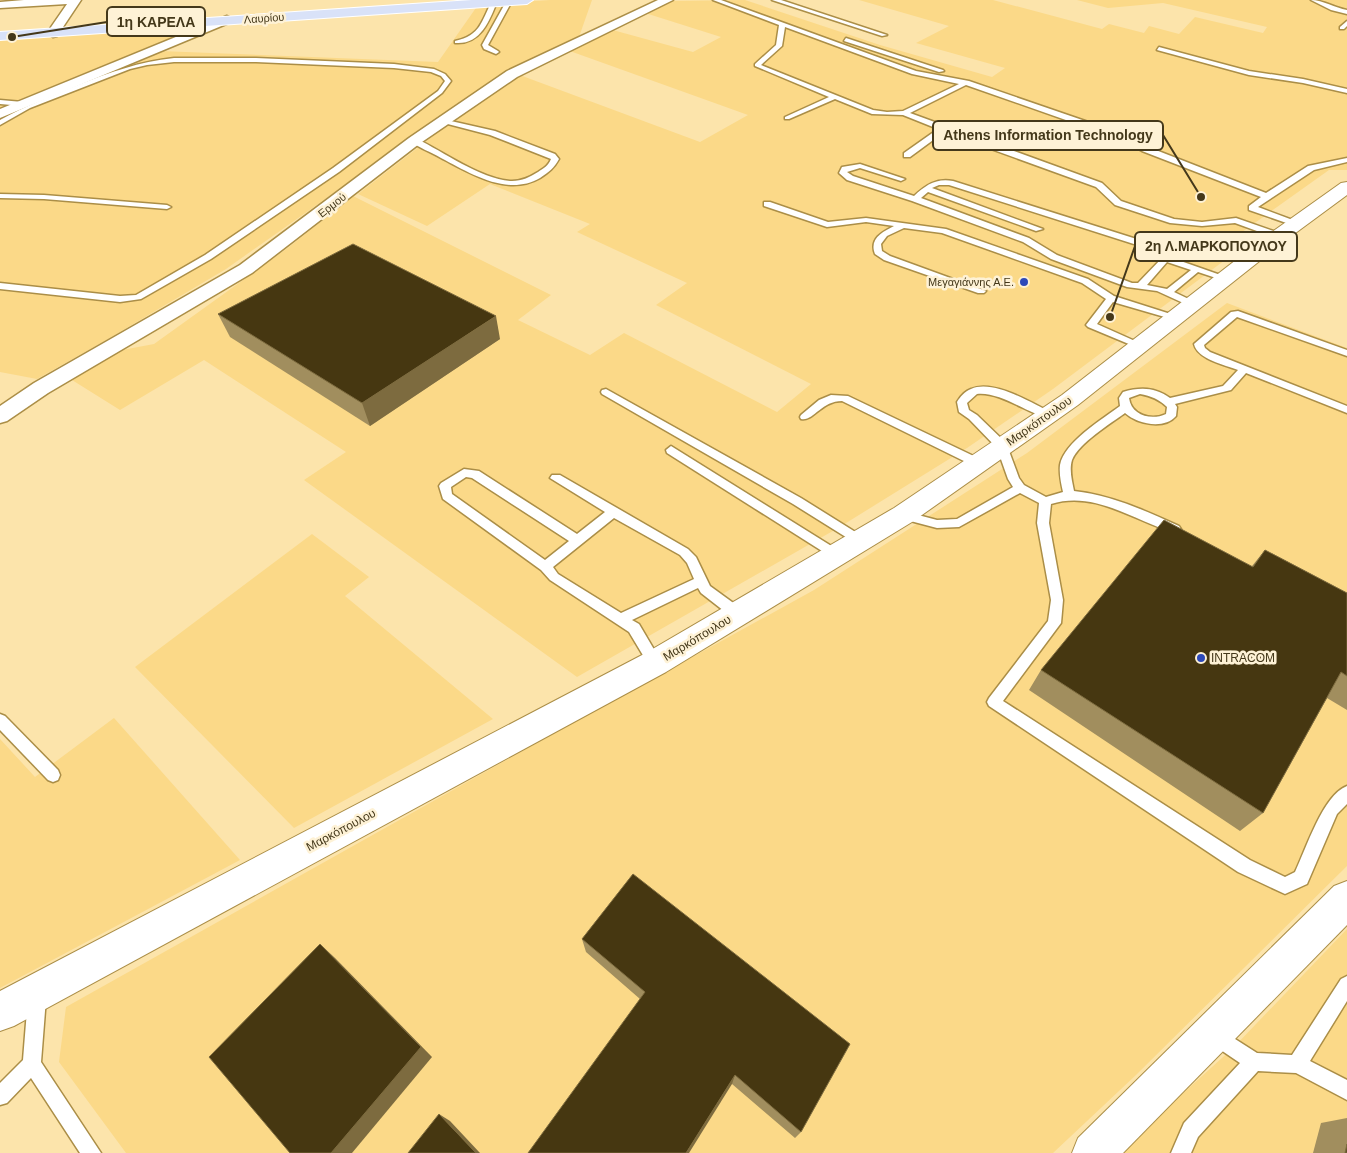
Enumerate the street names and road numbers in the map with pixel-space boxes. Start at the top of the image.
street label: Λαυρίου [243,11,285,25]
street label: Ερμού [316,190,348,220]
street label: Μαρκόπουλου [1004,393,1074,449]
street label: Μαρκόπουλου [661,612,733,664]
street label: Μαρκόπουλου [304,806,378,854]

